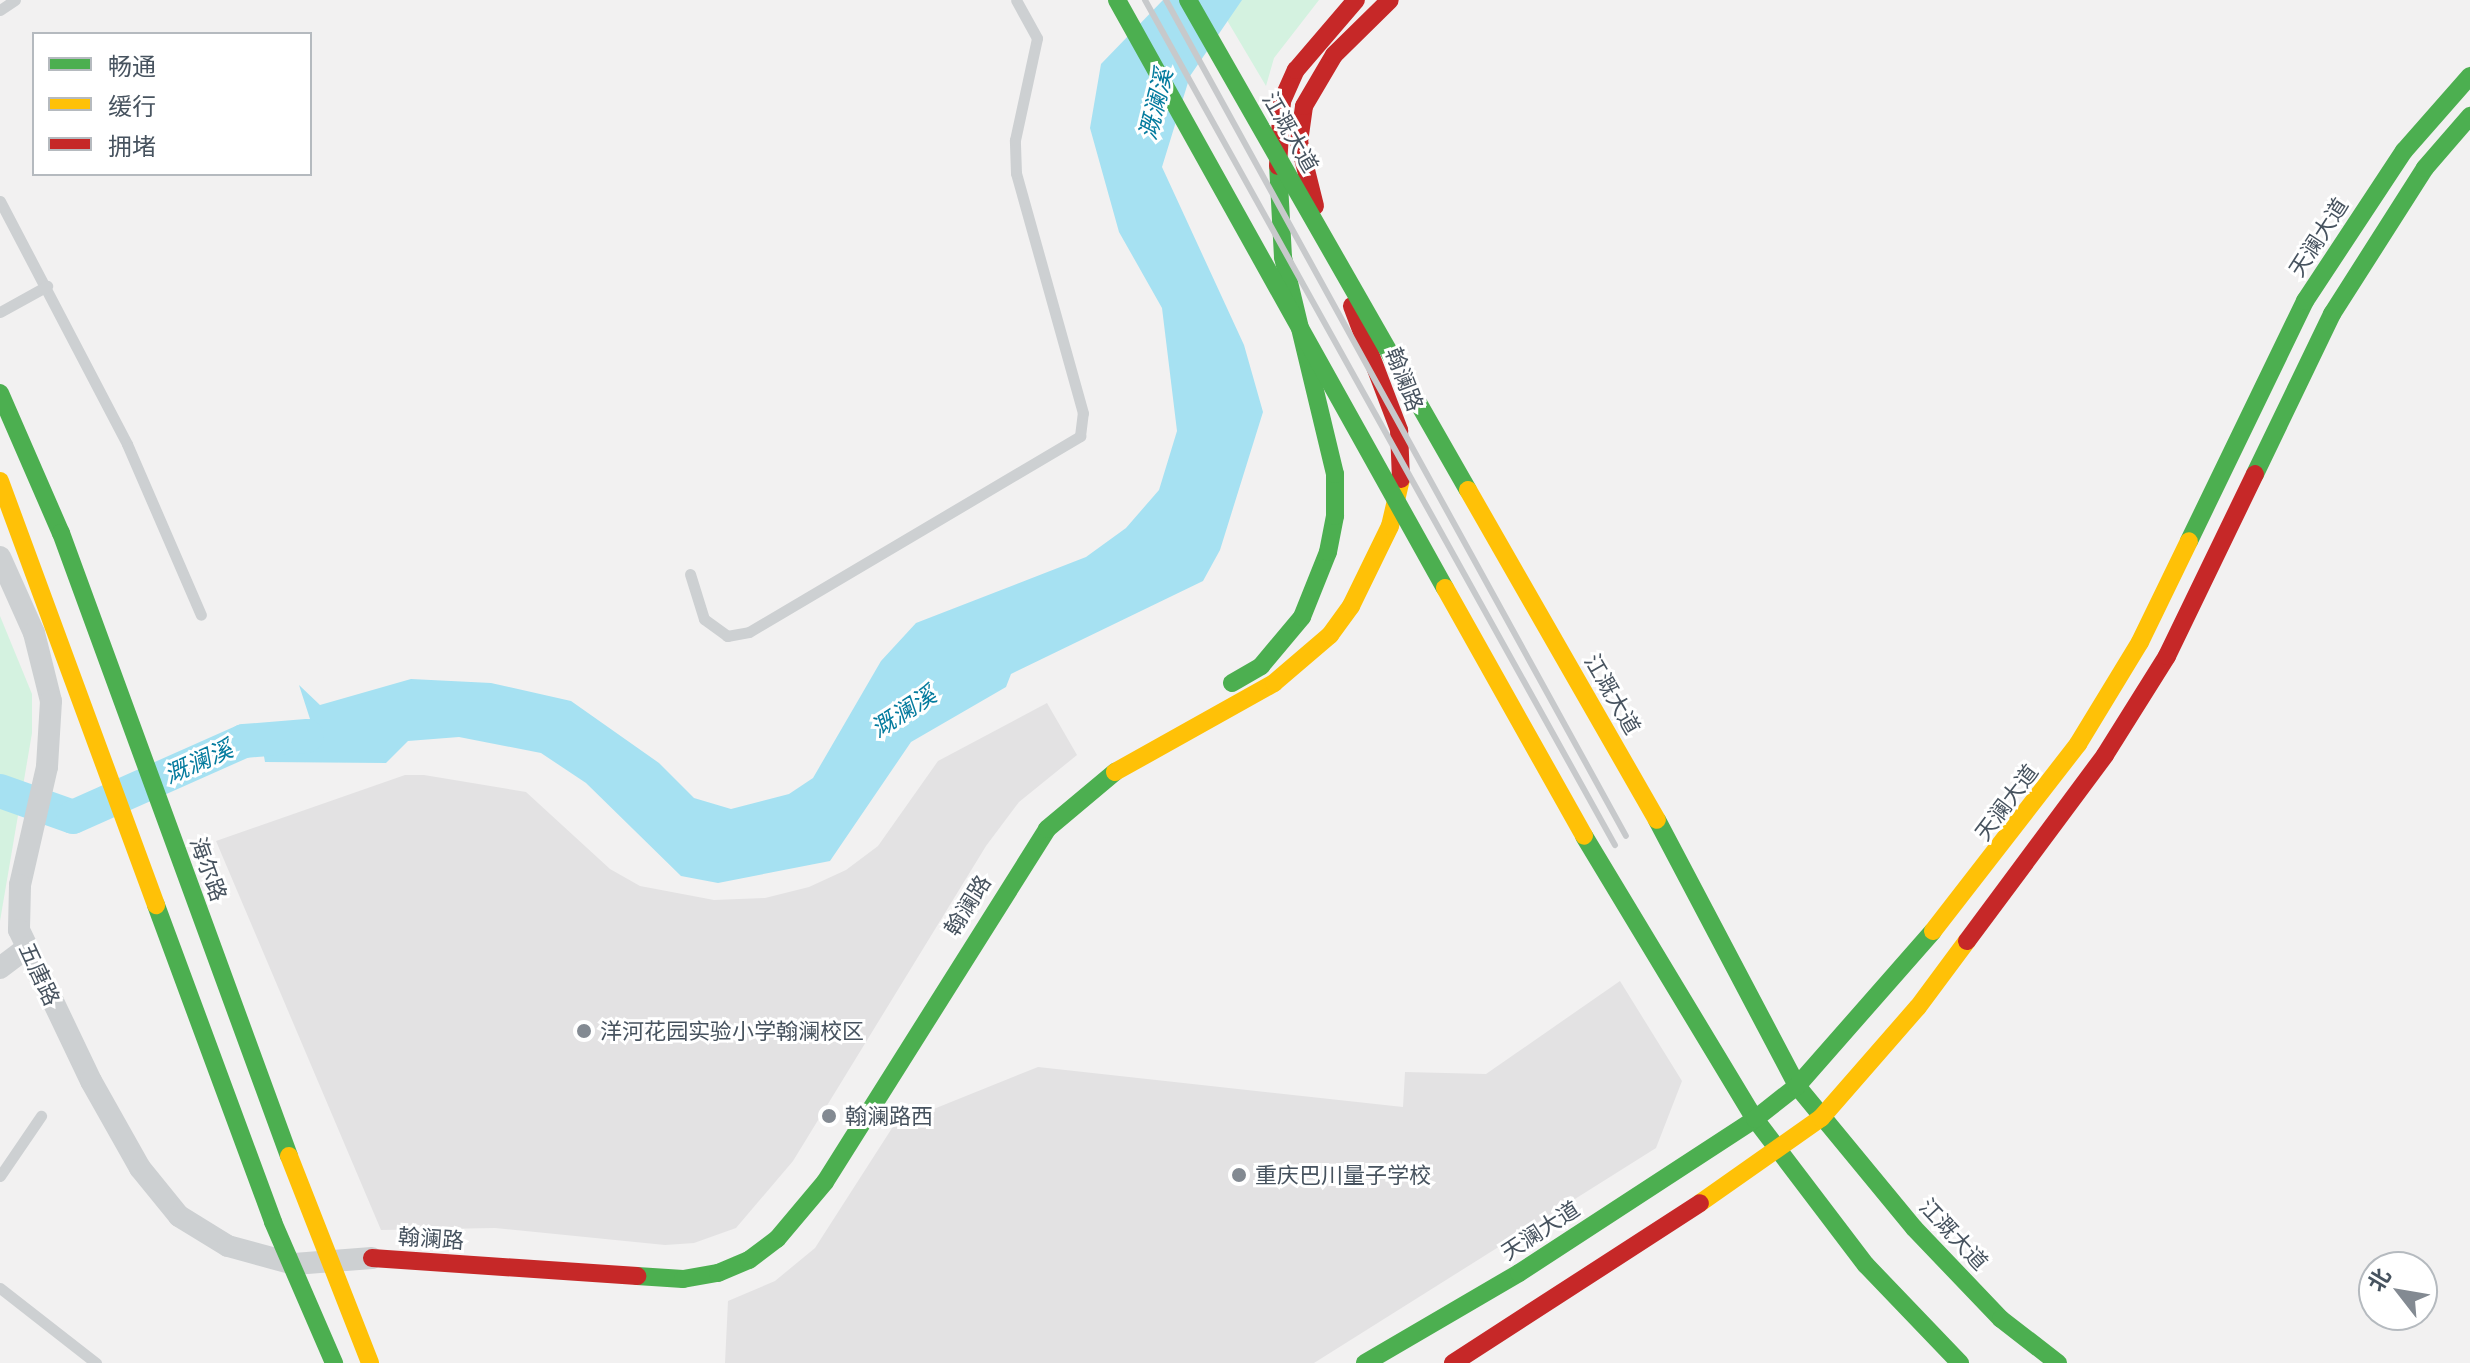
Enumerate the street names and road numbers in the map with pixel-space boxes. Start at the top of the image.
street label: 江溉大道 [1258,87,1324,177]
street label: 天澜大道 [2283,193,2353,281]
street label: 翰澜路 [1381,343,1429,415]
street label: 江溉大道 [1580,649,1646,739]
street label: 天澜大道 [1969,759,2043,845]
street label: 海尔路 [185,833,233,905]
street label: 翰澜路 [938,870,996,940]
street label: 五唐路 [14,939,66,1009]
street label: 江溉大道 [1914,1193,1994,1275]
street label: 天澜大道 [1496,1195,1584,1265]
street label: 翰澜路 [397,1223,465,1253]

